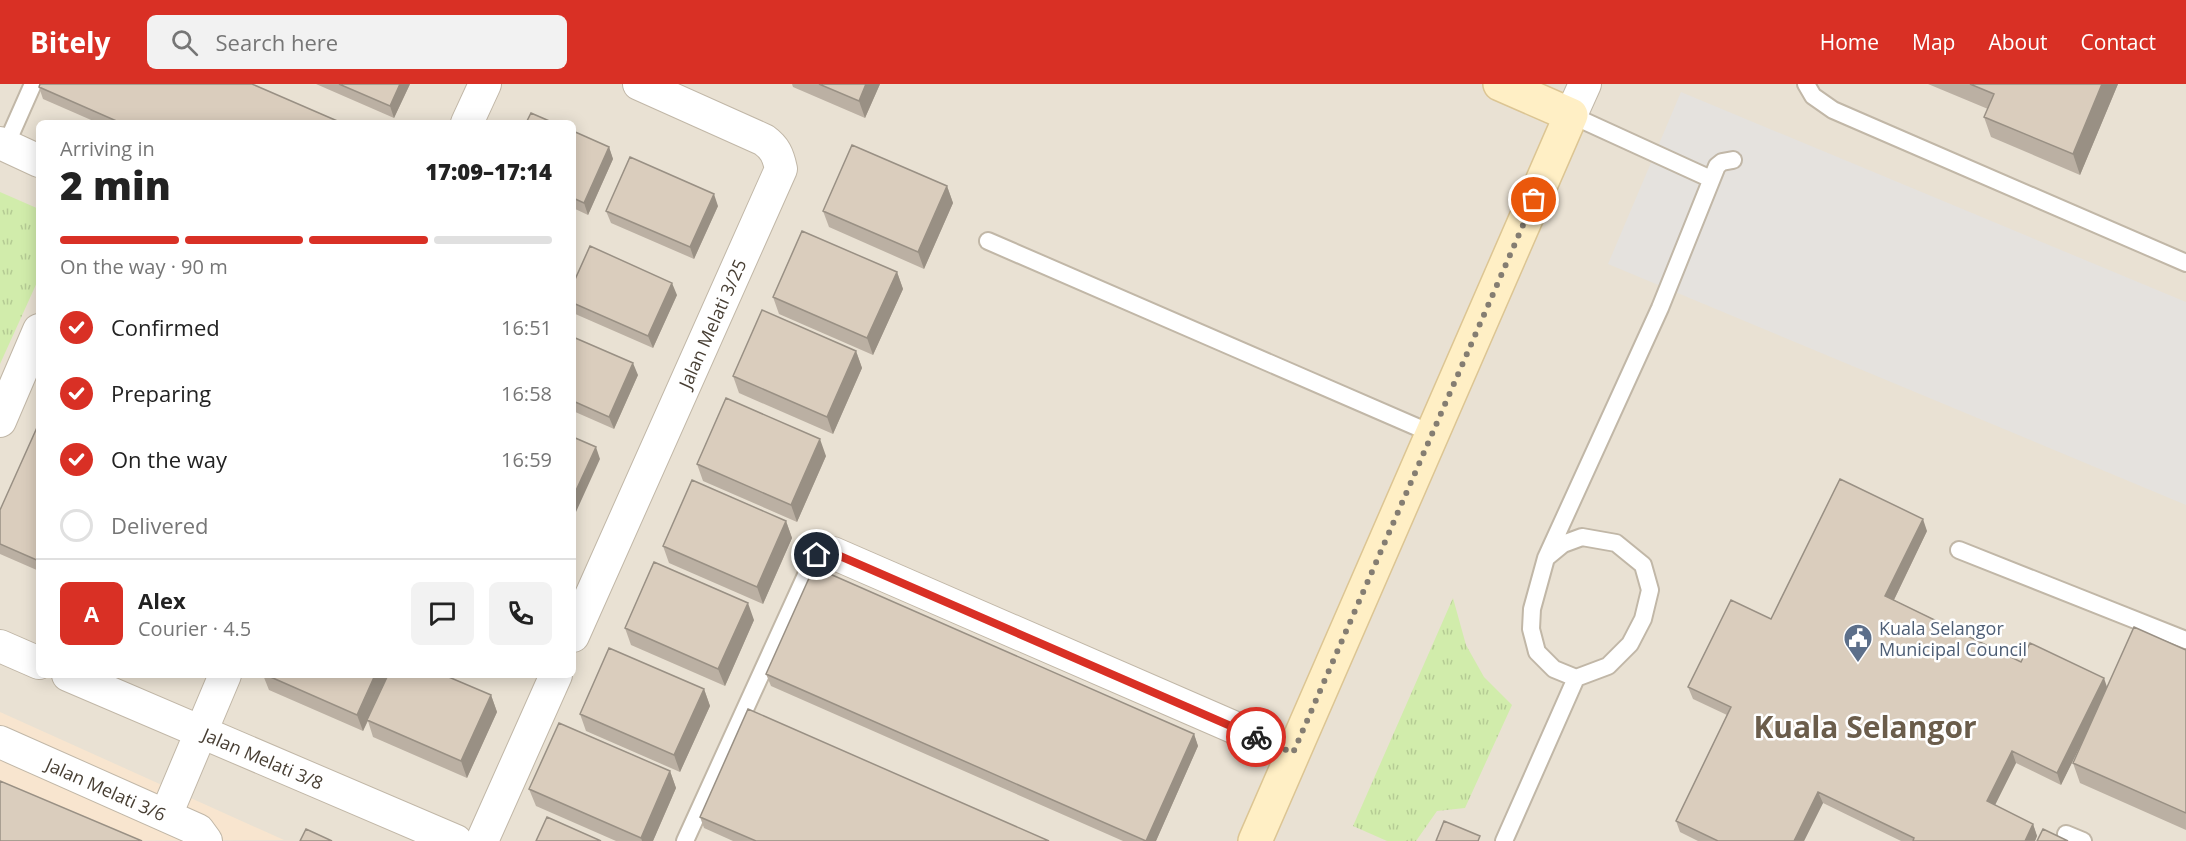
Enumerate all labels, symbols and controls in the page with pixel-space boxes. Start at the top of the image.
search box [147,15,567,69]
text: Bitely [30,23,111,61]
icon: search [168,26,201,59]
text: Search here [216,27,338,57]
text: Home [1820,28,1879,56]
text: Map [1912,28,1955,56]
text: About [1988,28,2048,56]
text: Contact [2081,28,2156,56]
text: Arriving in [60,135,155,162]
text: 17:09–17:14 [425,156,552,186]
text: 2 min [60,158,171,211]
pin [1508,174,1559,225]
icon: bag [1517,183,1550,216]
text: On the way · 90 m [60,253,228,280]
street label: Jalan Melati 3/25 [672,255,751,394]
icon: check [60,311,93,344]
text: Confirmed [111,312,220,342]
text: 16:51 [501,314,552,341]
icon: check [60,377,93,410]
text: Preparing [111,378,211,408]
text: 16:58 [501,380,552,407]
icon: check [60,443,93,476]
text: On the way [111,444,227,474]
text: 16:59 [501,446,552,473]
text: Delivered [111,510,209,540]
pin [791,529,842,580]
icon: home [800,538,833,571]
button: chat [411,582,474,645]
button: phone [489,582,552,645]
text: Alex [138,585,186,615]
text: A [84,598,99,628]
text: Courier · 4.5 [138,615,251,642]
place label: Kuala Selangor Municipal Council [1879,616,2027,661]
public building icon: Kuala Selangor Municipal Council [1842,622,1874,664]
district label: Kuala Selangor [1753,706,1977,747]
courier [1226,707,1286,767]
street label: Jalan Melati 3/8 [197,721,327,795]
icon: bike [1240,721,1273,754]
street label: Jalan Melati 3/6 [40,751,170,826]

